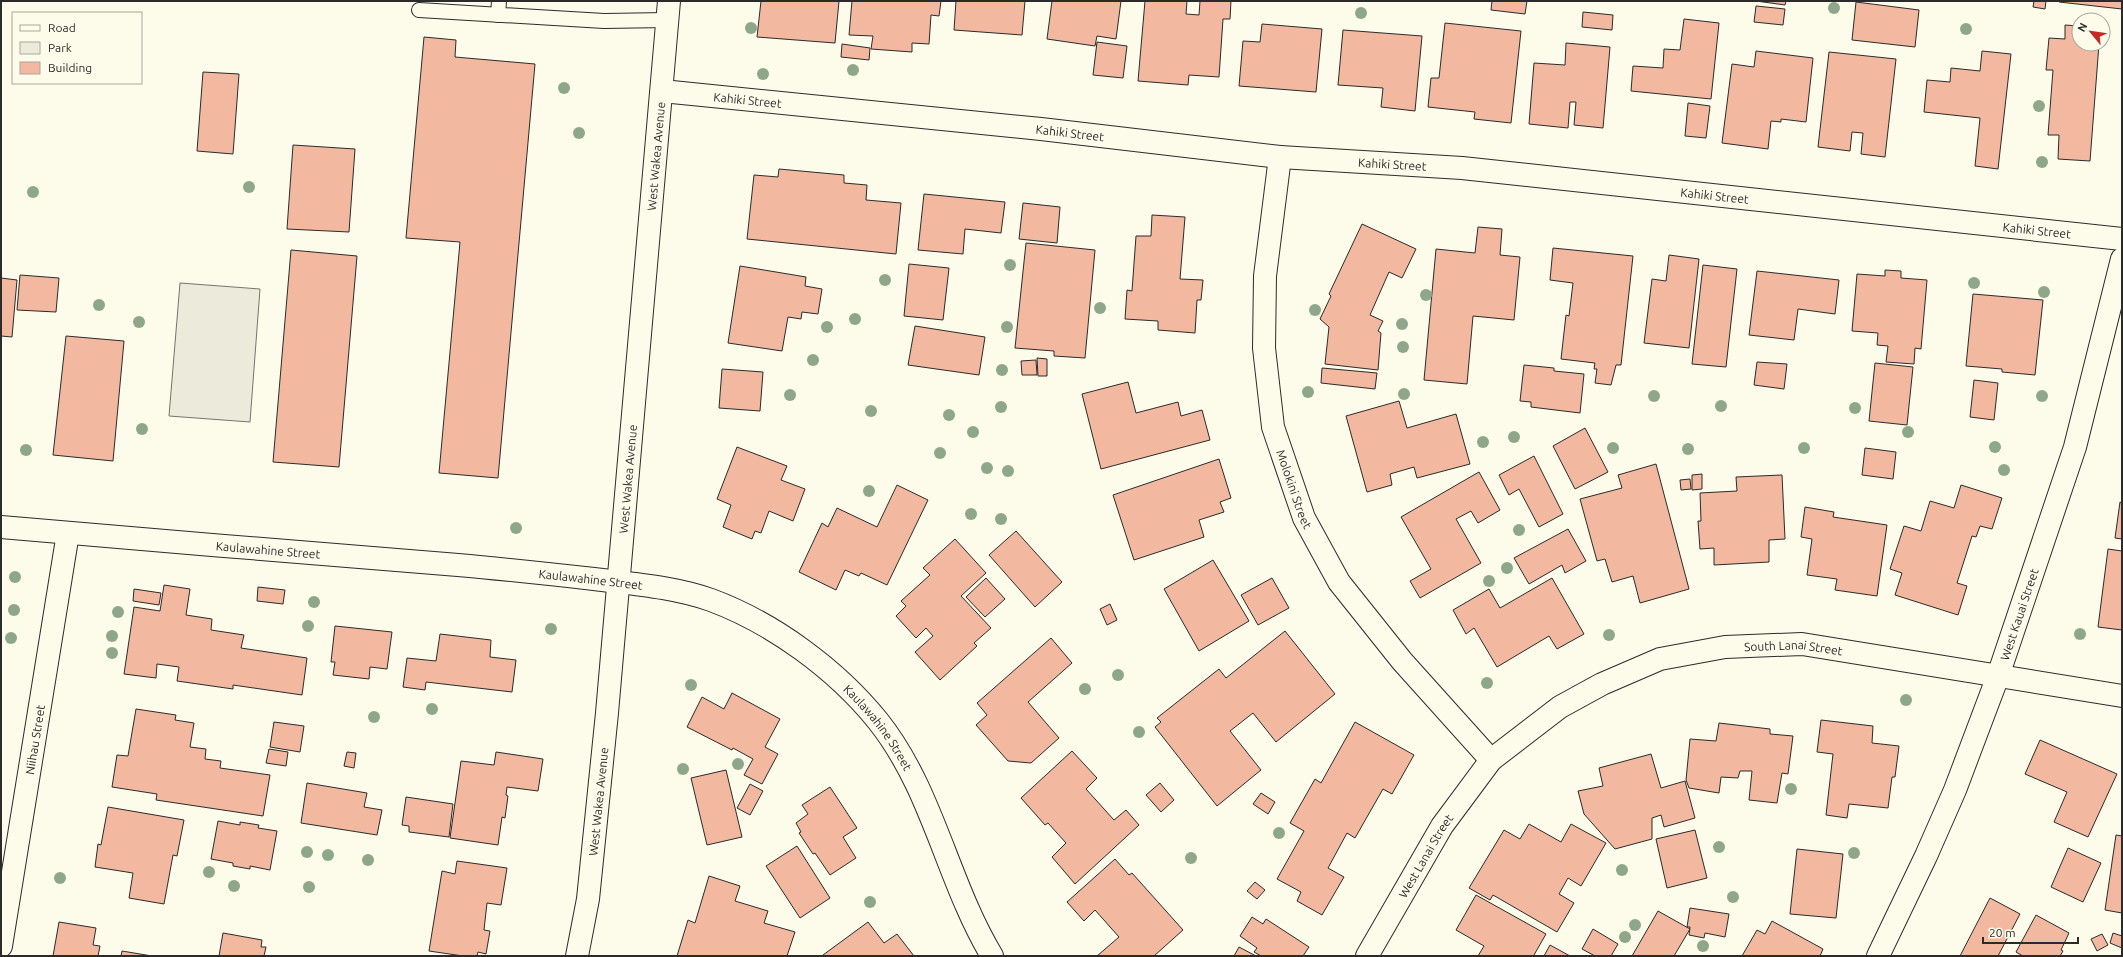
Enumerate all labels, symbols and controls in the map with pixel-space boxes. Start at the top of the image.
legend [12,12,142,84]
north arrow [2071,12,2111,52]
text: Road [48,21,76,34]
text: N [2075,21,2089,34]
text: Park [48,41,72,54]
text: Building [48,61,92,74]
street label: Kahiki Street [713,90,783,109]
street label: West Wakea Avenue [644,101,667,211]
street label: Kahiki Street [1035,122,1105,143]
street label: Kahiki Street [1358,155,1427,172]
street label: Kahiki Street [1680,185,1750,205]
street label: Kahiki Street [2002,220,2072,240]
street label: West Wakea Avenue [616,424,639,534]
street label: Molokini Street [1275,448,1315,531]
street label: Kaulawahine Street [215,539,321,560]
street label: West Kauai Street [1997,566,2040,662]
street label: Kaulawahine Street [538,567,644,591]
street label: South Lanai Street [1744,637,1844,657]
street label: Kaulawahine Street [841,682,915,773]
street label: Niihau Street [22,704,47,776]
street label: West Wakea Avenue [586,747,610,857]
street label: West Lanai Street [1396,811,1455,900]
scale bar [1983,919,2078,945]
text: 20 m [1989,926,2016,939]

